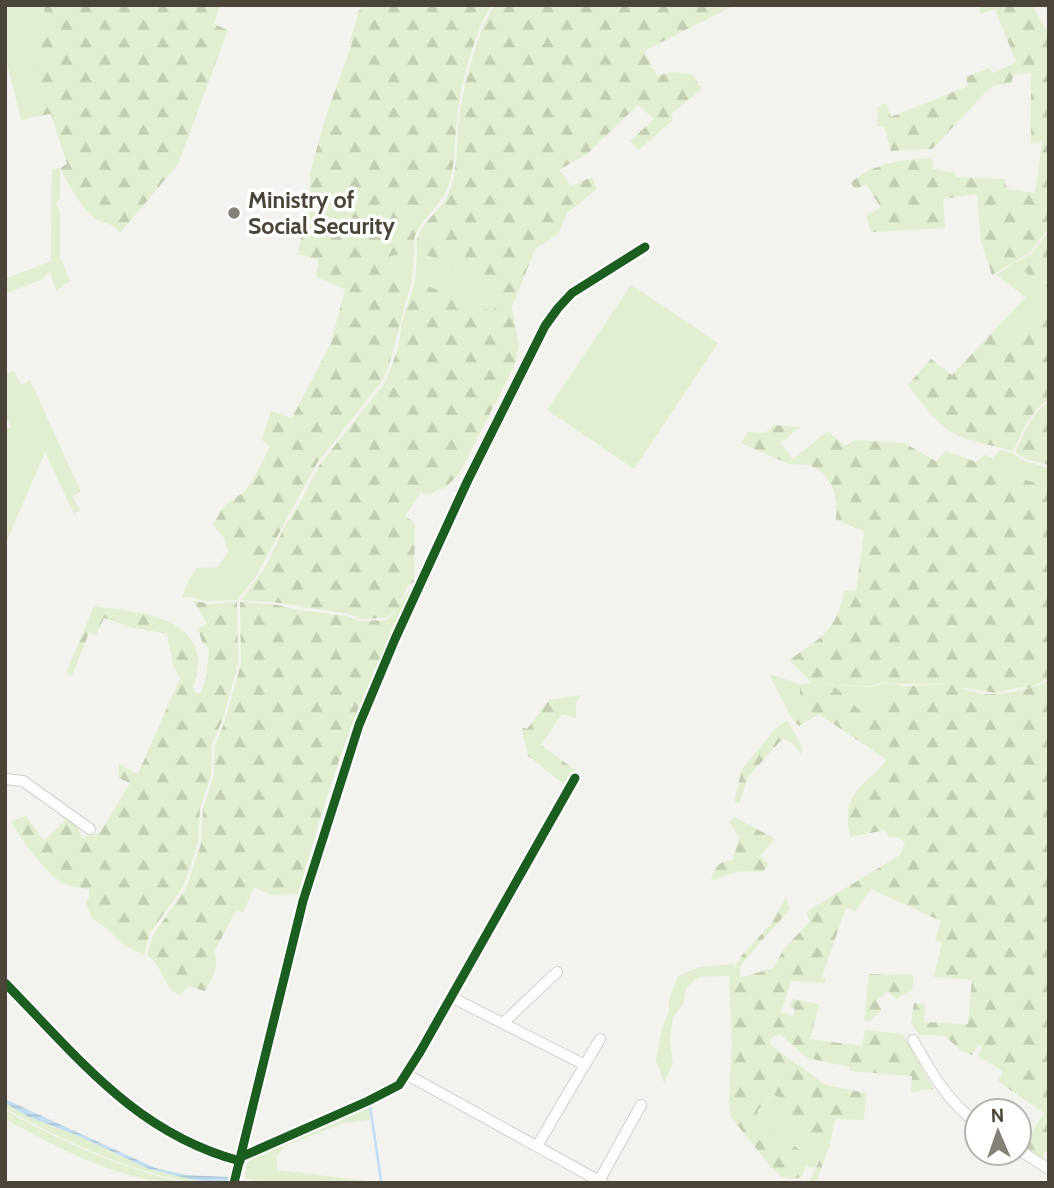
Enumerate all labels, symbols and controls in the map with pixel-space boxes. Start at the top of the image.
place label: Ministry of Social Security [248,186,395,240]
marker: Ministry of Social Security [226,205,242,221]
north arrow [963,1097,1033,1167]
text: N [990,1104,1005,1127]

